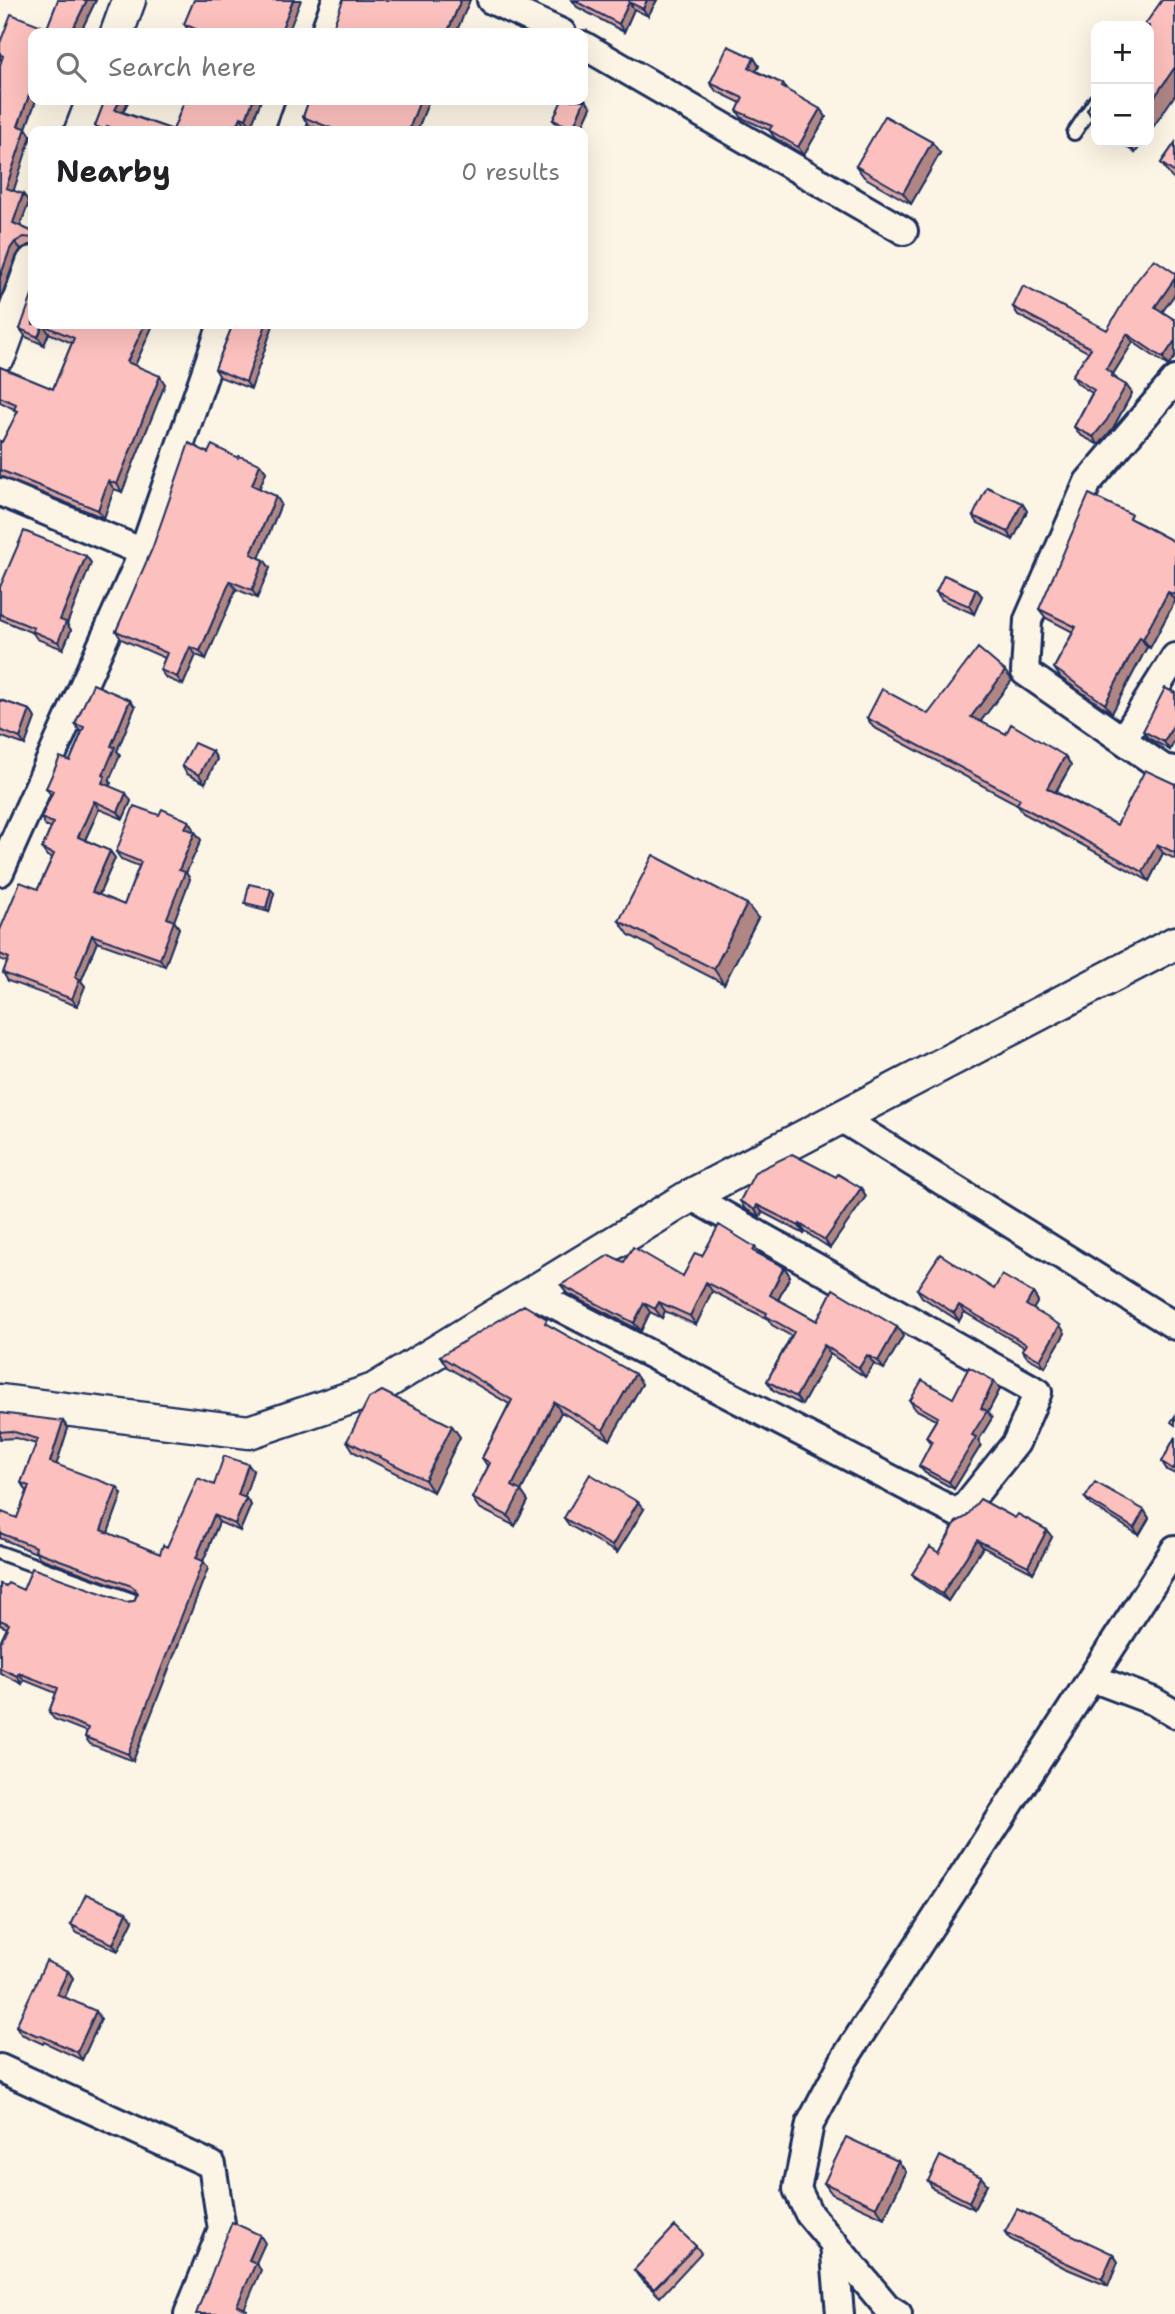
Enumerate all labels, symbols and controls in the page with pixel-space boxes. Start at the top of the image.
map controls [1091,21,1154,147]
button: + [1091,21,1154,84]
search box [28,28,588,105]
icon: search [52,48,90,86]
text: Search here [108,49,257,84]
button: − [1091,84,1154,147]
text: Nearby [56,151,171,192]
text: 0 results [461,157,560,187]

